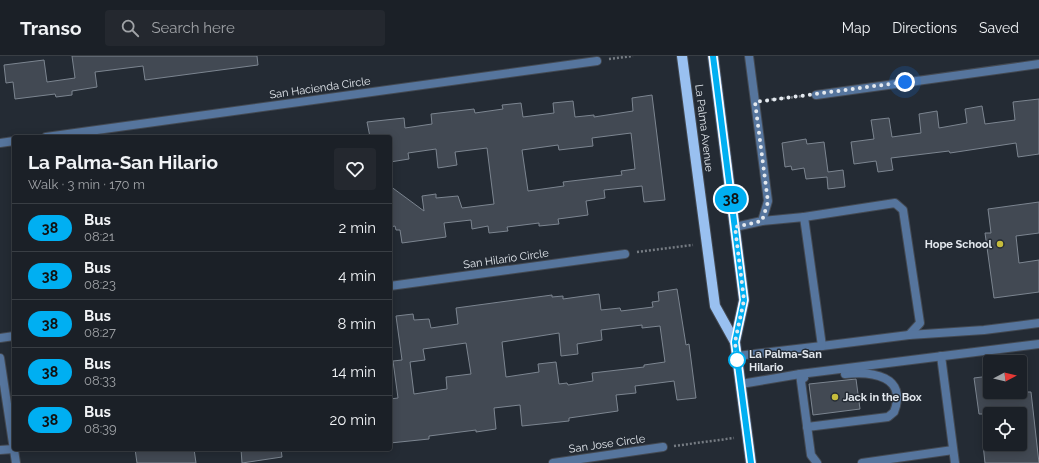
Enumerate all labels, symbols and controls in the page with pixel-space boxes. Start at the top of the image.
search box [105,10,385,46]
text: Transo [20,17,81,39]
icon: search [119,17,141,39]
text: Search here [151,19,235,37]
text: Map [842,20,870,36]
text: Directions [892,20,957,36]
text: Saved [979,20,1019,36]
your location [895,72,915,92]
street label: San Hacienda Circle [269,74,372,102]
street label: La Palma Avenue [692,83,716,173]
button: heart [334,148,376,190]
text: La Palma-San Hilario [28,151,218,173]
text: Walk · 3 min · 170 m [28,177,145,192]
line badge: 38 [713,186,749,212]
text: 38 [723,191,739,207]
text: Bus [84,211,111,229]
text: 2 min [339,219,376,237]
text: 38 [42,220,58,236]
text: 08:21 [84,229,114,244]
place label: Hope School [925,238,993,251]
marker: Hope School [995,239,1005,249]
street label: San Hilario Circle [462,246,550,271]
text: Bus [84,259,111,277]
text: 4 min [338,267,376,285]
text: 38 [42,268,58,284]
text: 08:23 [84,277,116,292]
text: Bus [84,307,111,325]
text: 8 min [337,315,376,333]
text: 38 [42,316,58,332]
text: 08:27 [84,325,116,340]
place label: La Palma-San Hilario [749,348,822,374]
marker: La Palma-San Hilario [728,351,746,369]
text: Bus [84,355,111,373]
north arrow [983,355,1027,399]
map controls [983,355,1027,451]
text: 14 min [332,363,376,381]
text: 38 [42,364,58,380]
text: 08:33 [84,373,116,388]
place label: Jack in the Box [843,391,922,404]
marker: Jack in the Box [830,392,840,402]
text: Bus [84,403,111,421]
button: locate [983,407,1027,451]
text: 20 min [329,411,376,429]
text: 38 [42,412,58,428]
text: 08:39 [84,421,117,436]
street label: San Jose Circle [568,432,647,456]

